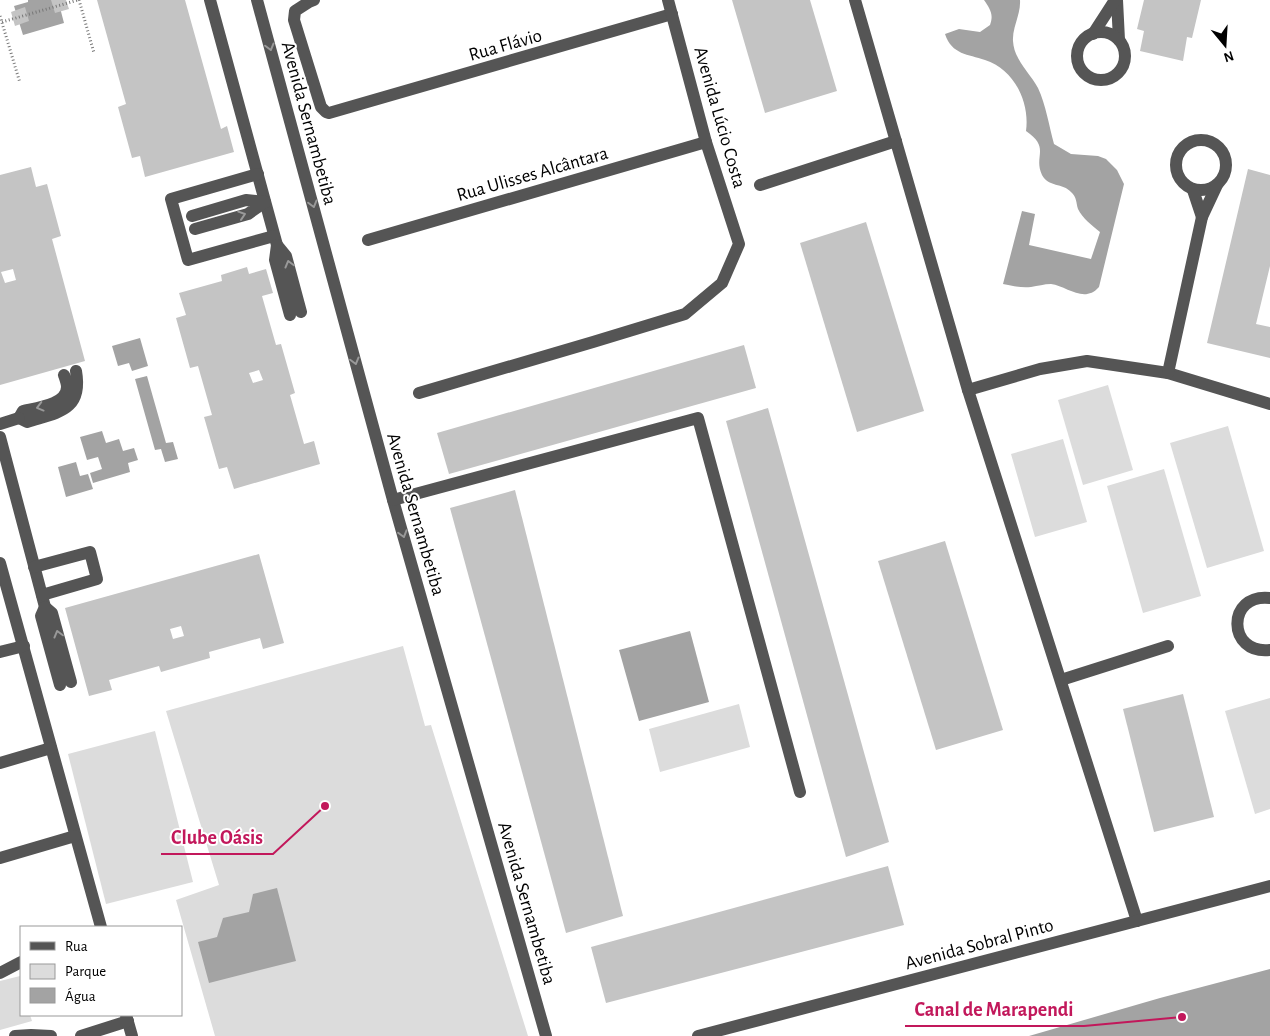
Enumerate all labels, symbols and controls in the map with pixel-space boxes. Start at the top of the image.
north arrow [1200,20,1250,70]
street label: Rua Flávio [467,26,544,65]
street label: Avenida Sernambetiba [278,40,340,207]
one-way arrow [265,42,275,51]
street label: Avenida Lúcio Costa [690,45,749,190]
text: N [1222,48,1236,65]
street label: Rua Ulisses Alcântara [455,144,610,205]
one-way arrow [307,199,318,208]
one-way arrow [237,211,246,221]
one-way arrow [284,261,294,269]
one-way arrow [350,356,360,364]
one-way arrow [36,401,45,411]
street label: Avenida Sernambetiba [383,431,448,598]
one-way arrow [398,530,408,538]
one-way arrow [53,630,64,639]
callout: Clube Oásis [161,819,273,854]
street label: Avenida Sernambetiba [494,820,559,987]
text: Clube Oásis [171,828,263,848]
street label: Avenida Sobral Pinto [903,916,1056,973]
legend [20,926,182,1016]
text: Rua [65,939,88,954]
text: Parque [65,964,106,979]
text: Água [65,987,96,1004]
callout: Canal de Marapendi [905,991,1084,1026]
text: Canal de Marapendi [914,1000,1074,1020]

